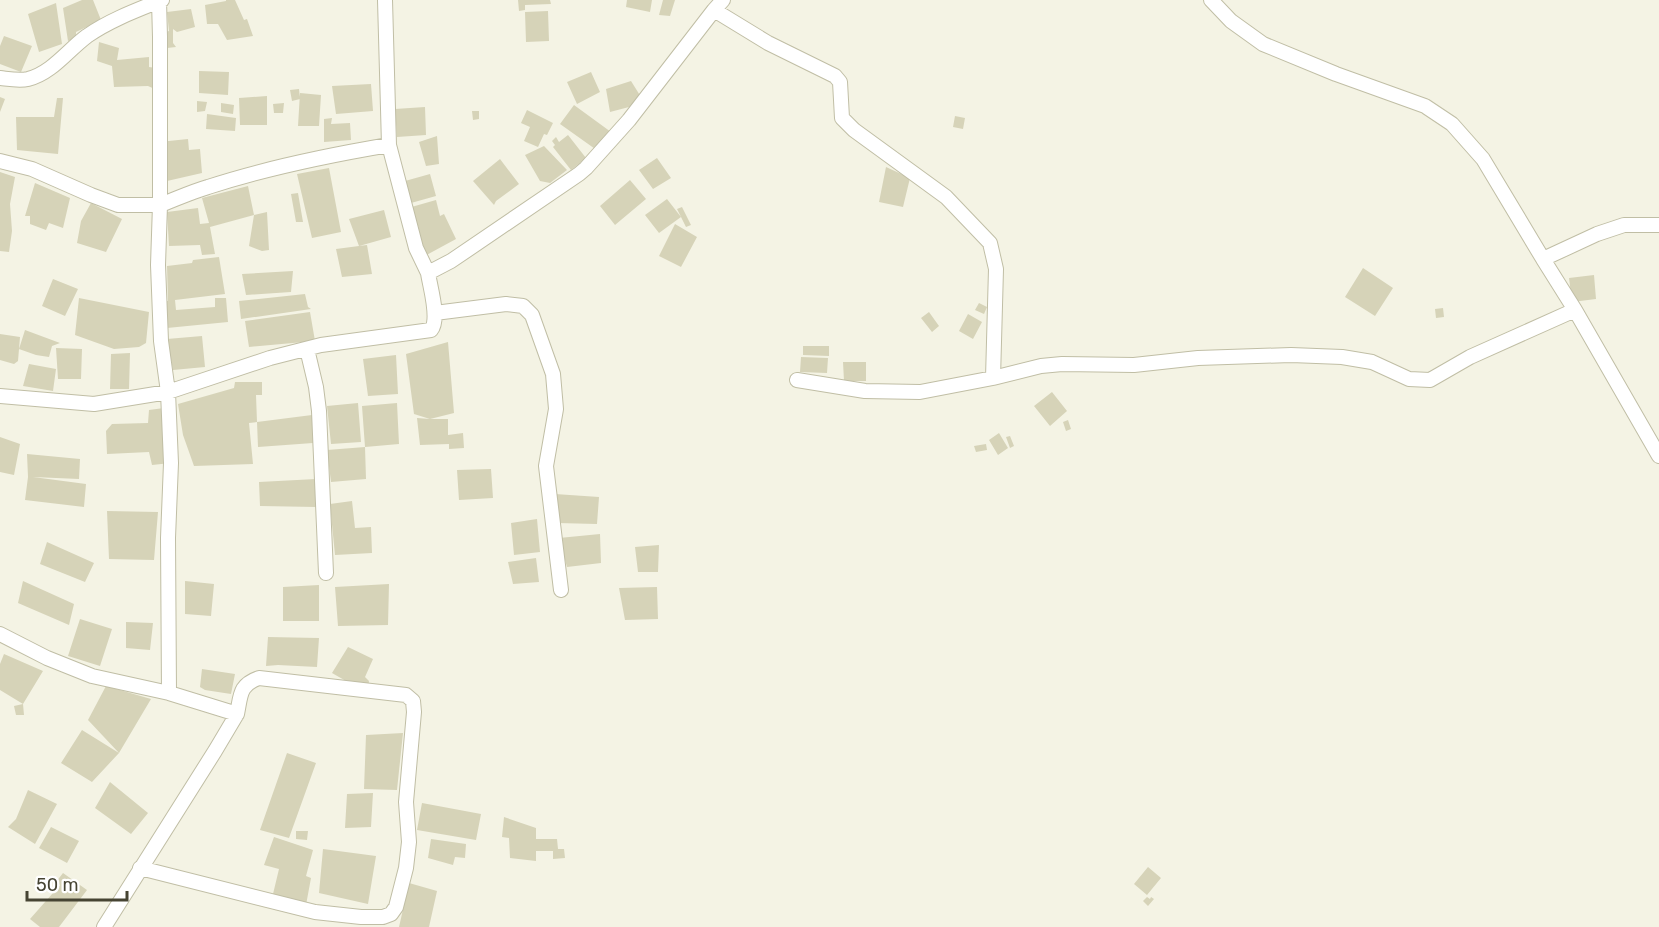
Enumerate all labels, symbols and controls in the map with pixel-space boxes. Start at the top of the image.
scale bar [27,864,128,902]
text: 50 m [36,874,79,896]

